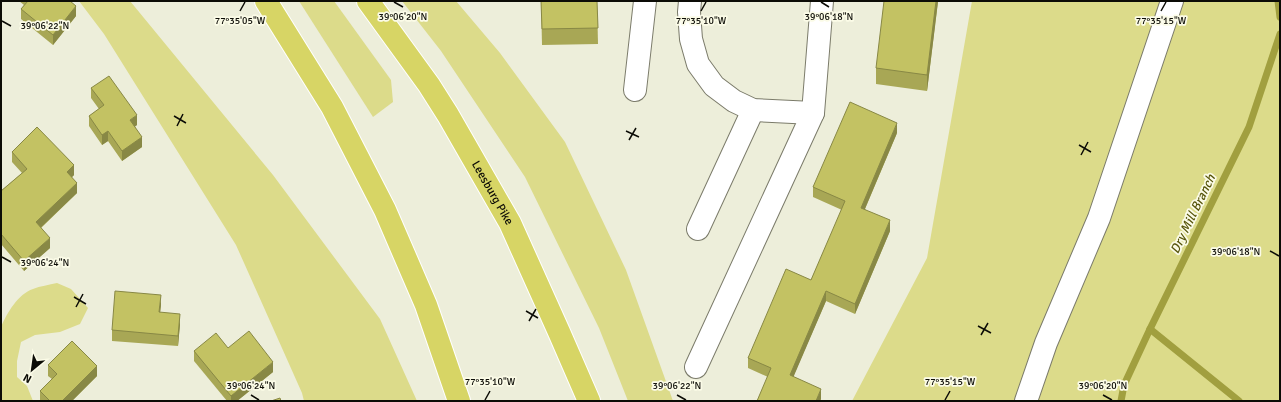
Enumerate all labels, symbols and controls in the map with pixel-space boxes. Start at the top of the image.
text: 39°06'20"N [379,11,427,23]
text: 39°06'18"N [805,11,853,23]
text: 77°35'05"W [215,15,266,27]
text: 77°35'10"W [676,15,727,27]
text: 77°35'15"W [1136,15,1187,27]
text: 39°06'22"N [21,20,69,32]
street label: Leesburg Pike [468,158,517,227]
water label: Dry Mill Branch [1167,171,1219,256]
text: 39°06'18"N [1212,246,1260,258]
text: 39°06'24"N [21,257,69,269]
north arrow [12,350,52,390]
text: N [21,371,34,386]
text: 77°35'10"W [465,376,516,388]
text: 77°35'15"W [925,376,976,388]
text: 39°06'24"N [227,380,275,392]
text: 39°06'22"N [653,380,701,392]
text: 39°06'20"N [1079,380,1127,392]

